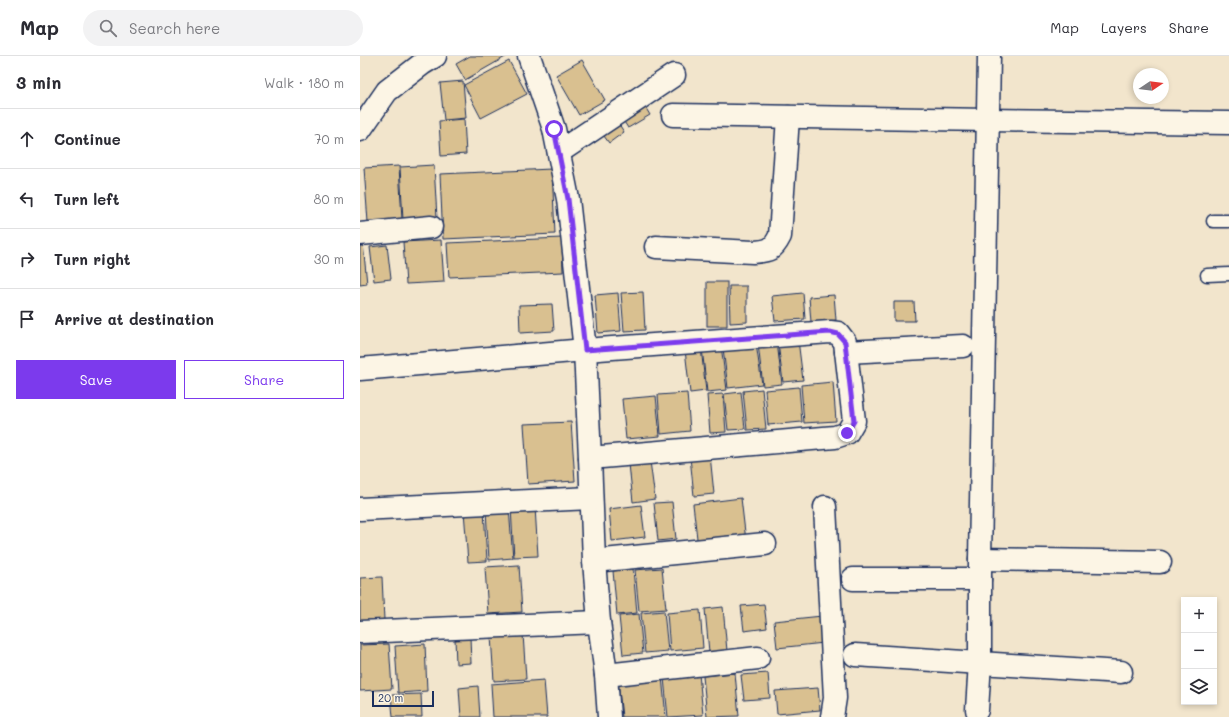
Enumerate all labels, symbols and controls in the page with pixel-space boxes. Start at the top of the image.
search box [83,10,363,46]
text: Map [20,15,59,40]
icon: search [97,17,119,39]
text: Search here [129,18,220,38]
text: Map [1050,18,1079,37]
text: Layers [1101,18,1147,37]
text: Share [1169,18,1209,37]
north arrow [1133,68,1169,104]
text: 3 min [16,71,61,93]
text: Walk · 180 m [264,74,344,91]
route start [545,120,563,138]
icon: ahead [16,128,38,150]
text: Continue [54,129,121,149]
text: 70 m [314,130,344,147]
icon: left [16,188,38,210]
text: Turn left [54,189,119,209]
text: 80 m [314,190,344,207]
icon: right [16,248,38,270]
text: Turn right [54,249,131,269]
text: 30 m [314,250,344,267]
icon: arrive [16,308,38,330]
text: Arrive at destination [54,309,214,329]
button: Save [16,360,176,399]
button: Share [184,360,344,399]
route end [838,424,856,442]
map controls [1181,597,1217,705]
button: + [1181,597,1217,633]
button: − [1181,633,1217,669]
button: layers [1181,669,1217,705]
scale bar [372,689,434,708]
text: 20 m [378,690,403,705]

